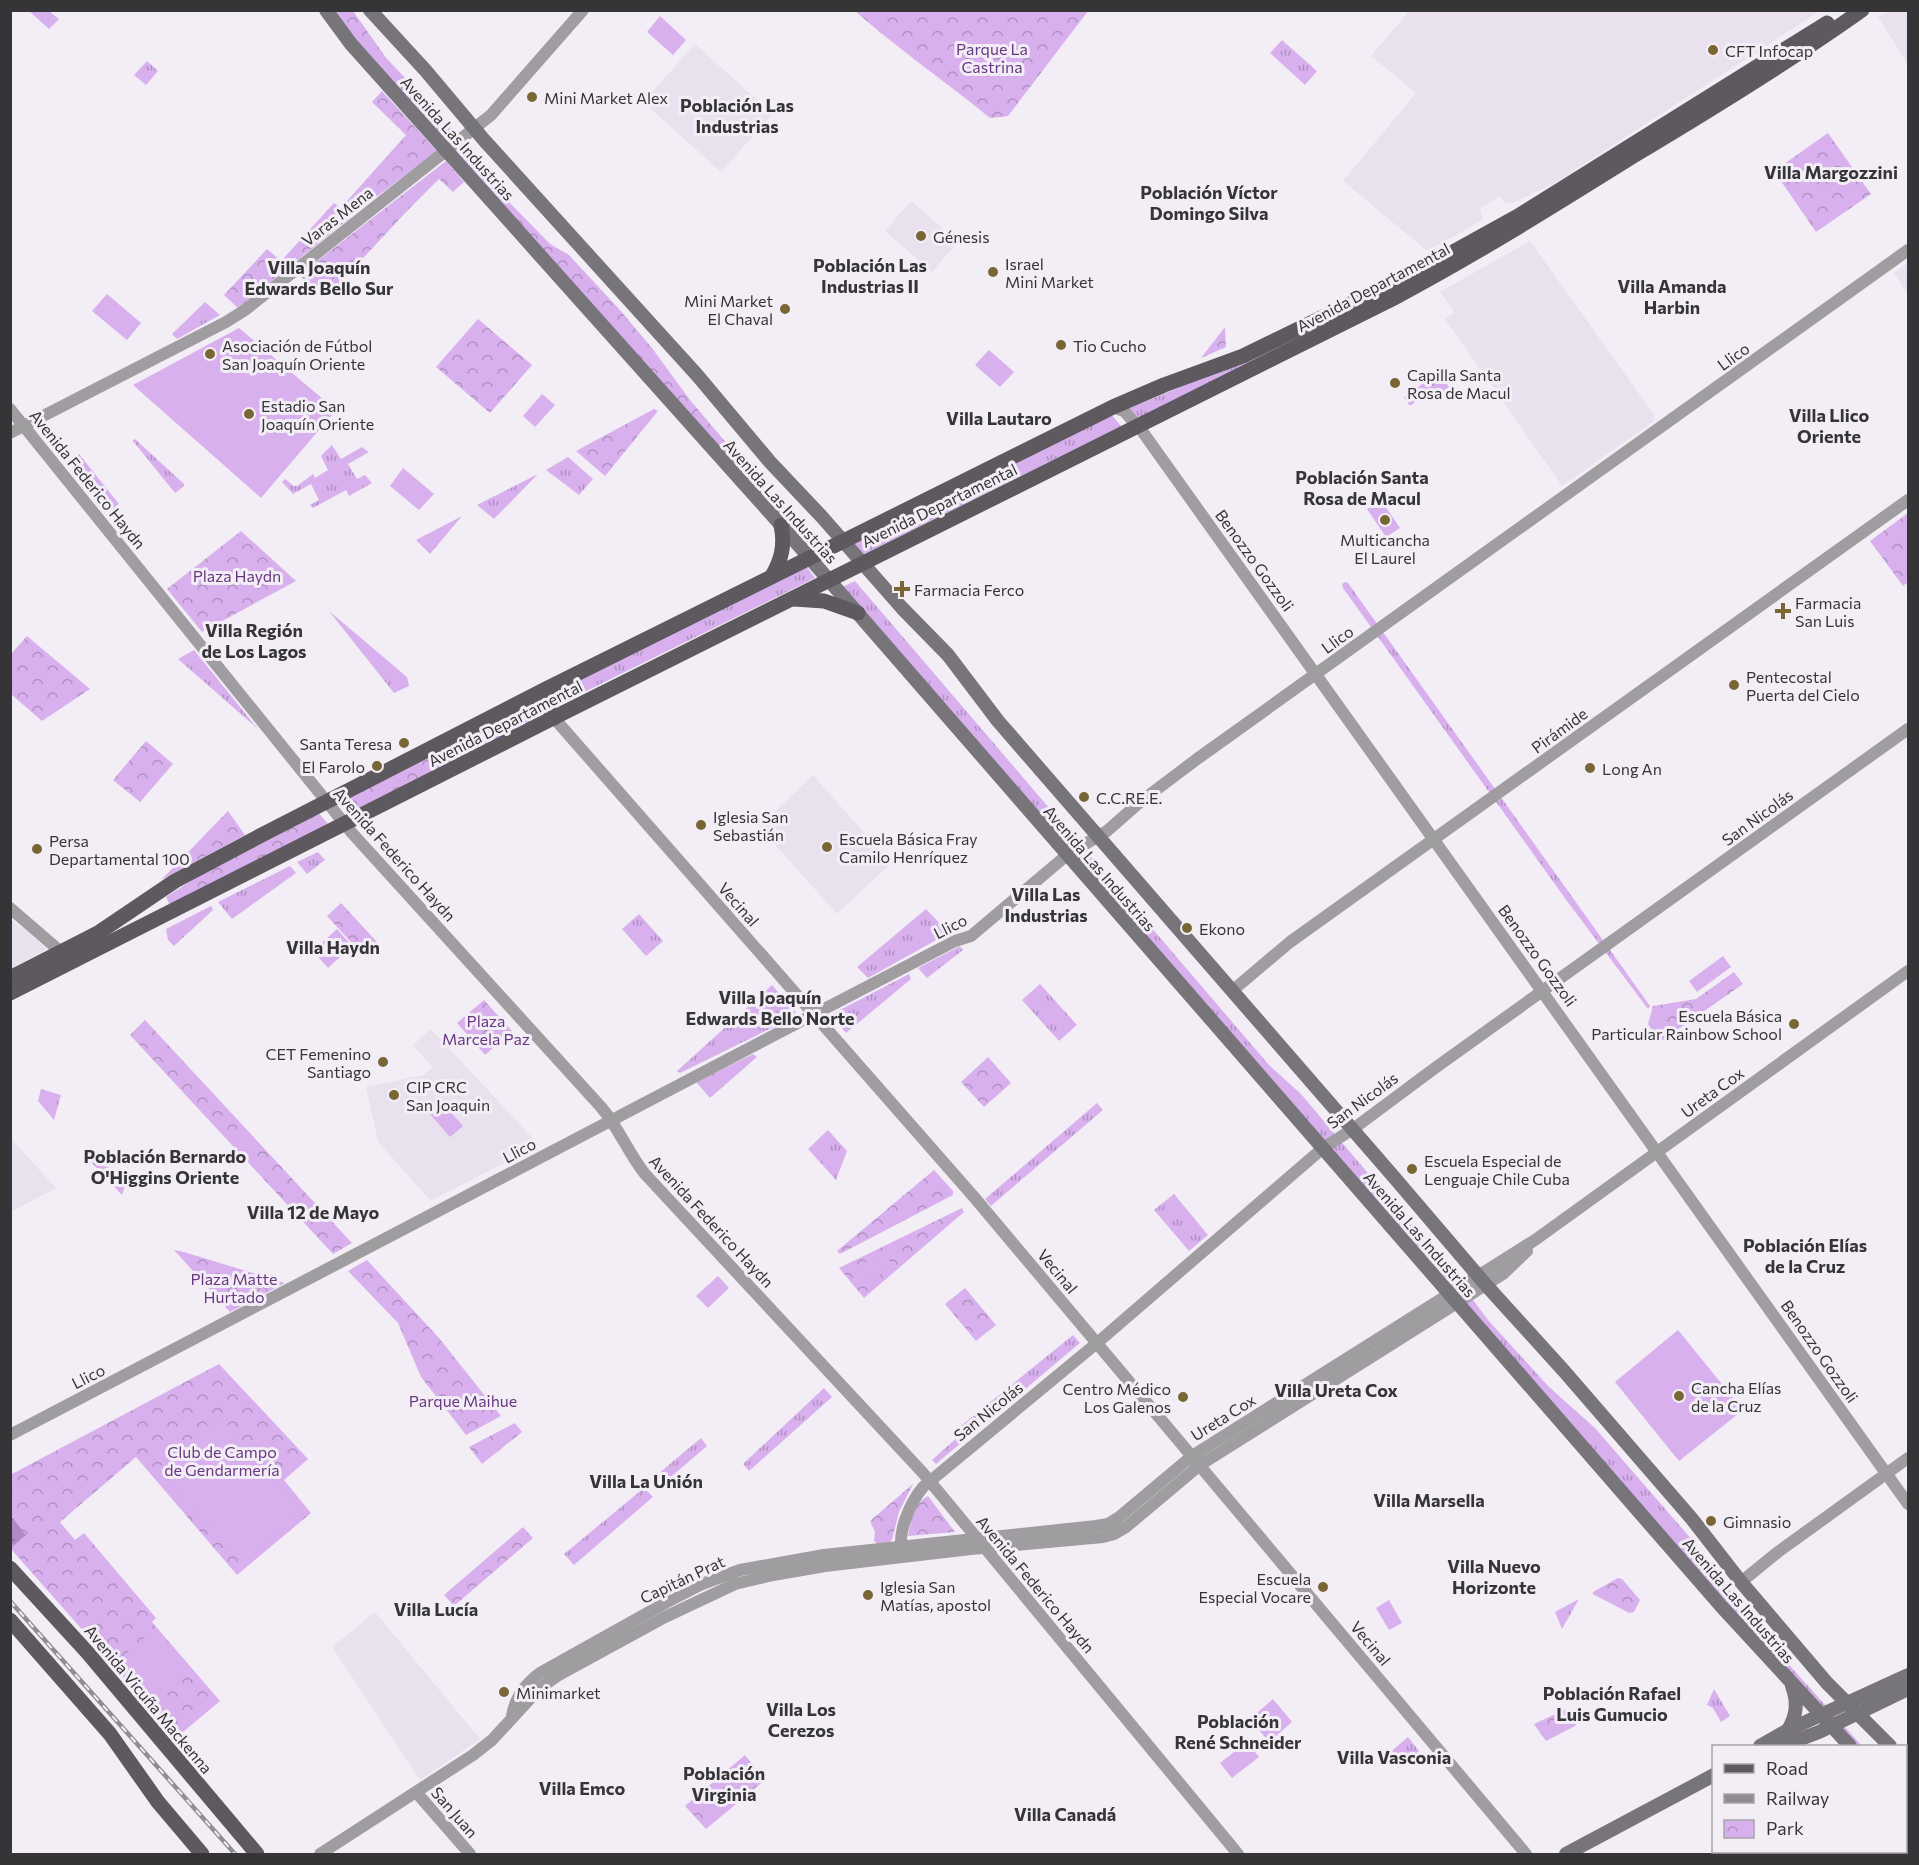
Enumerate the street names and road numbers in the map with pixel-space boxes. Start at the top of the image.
street label: Avenida Las Industrias [397,72,519,204]
street label: Varas Mena [298,182,376,250]
street label: Avenida Departamental [1293,239,1453,335]
street label: Llico [1713,338,1753,374]
street label: Avenida Federico Haydn [26,406,150,552]
street label: Avenida Las Industrias [720,435,842,567]
street label: Avenida Departamental [858,459,1020,551]
street label: Benozzo Gozzoli [1212,506,1298,614]
street label: Llico [1317,621,1357,657]
street label: Avenida Departamental [425,676,585,770]
street label: Pirámide [1527,703,1591,757]
street label: Avenida Federico Haydn [330,783,460,925]
street label: San Nicolás [1718,785,1796,849]
street label: Avenida Las Industrias [1040,801,1160,935]
street label: Vecinal [715,878,763,930]
street label: Benozzo Gozzoli [1495,901,1581,1009]
street label: Llico [930,910,970,942]
street label: Ureta Cox [1677,1063,1747,1121]
street label: San Nicolás [1323,1068,1401,1132]
street label: Llico [499,1133,539,1167]
street label: Avenida Federico Haydn [646,1151,778,1291]
street label: Avenida Las Industrias [1360,1167,1480,1301]
street label: Vecinal [1034,1245,1082,1297]
street label: Benozzo Gozzoli [1778,1296,1862,1406]
street label: Llico [68,1360,108,1392]
street label: San Nicolás [950,1377,1026,1445]
street label: Ureta Cox [1187,1389,1259,1444]
street label: Avenida Federico Haydn [973,1511,1099,1657]
street label: Avenida Las Industrias [1679,1533,1799,1667]
street label: Capitán Prat [637,1551,728,1607]
street label: Vecinal [1347,1617,1395,1669]
street label: Avenida Vicuña Mackenna [81,1621,217,1777]
street label: San Juan [428,1783,482,1841]

